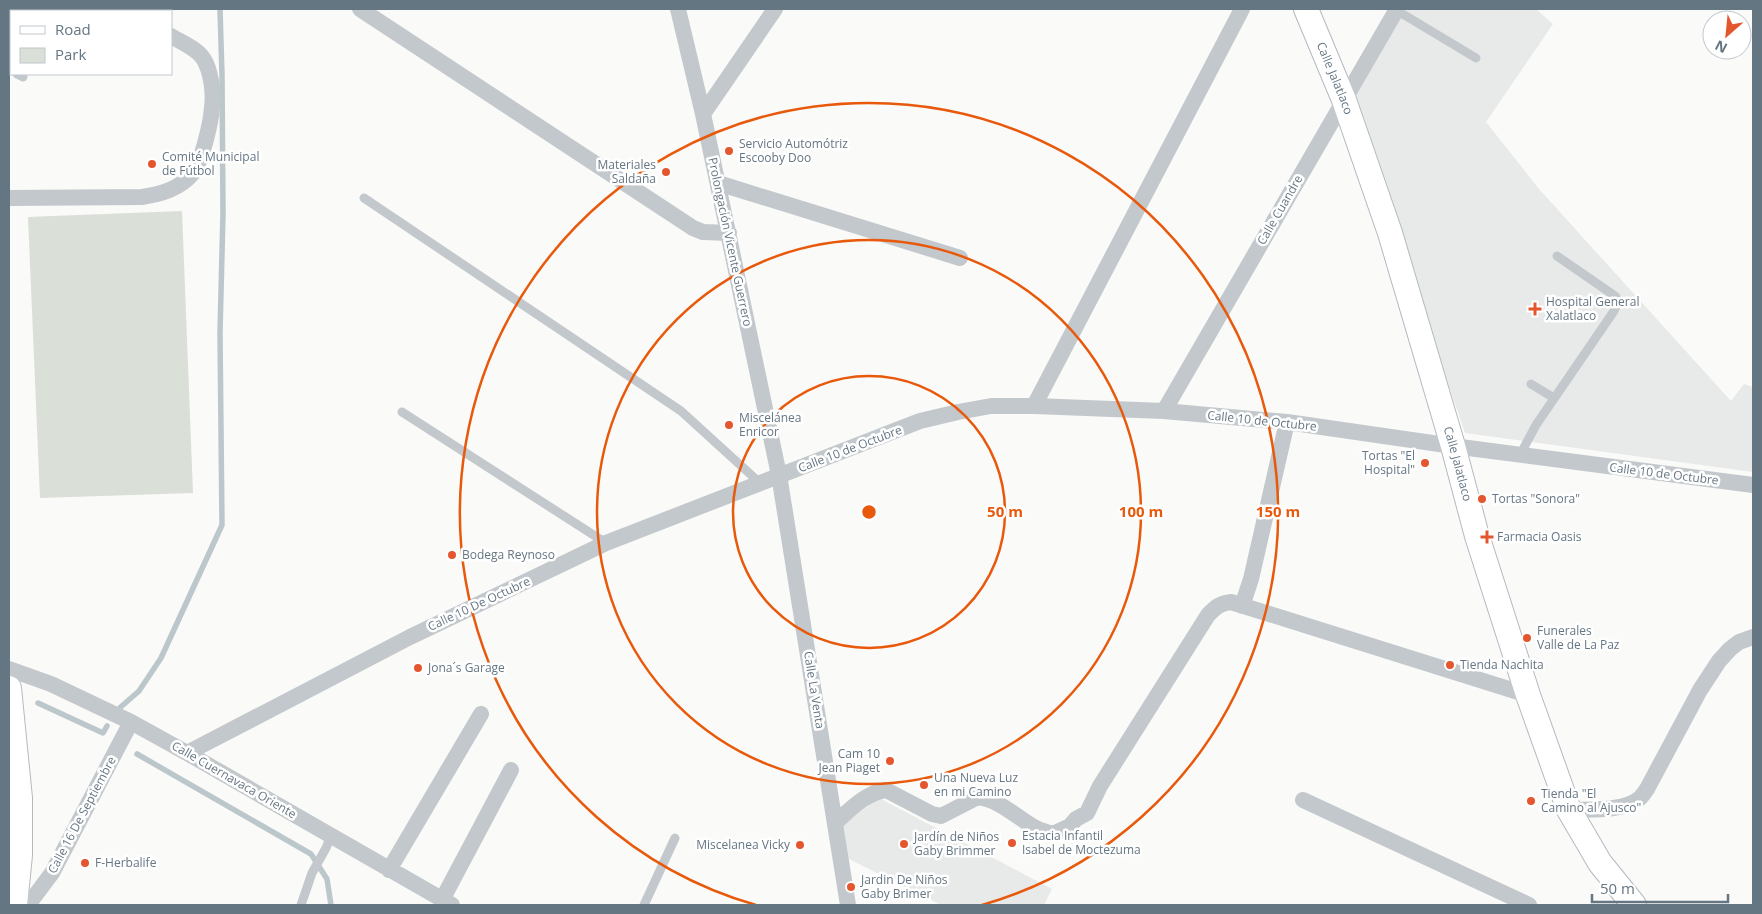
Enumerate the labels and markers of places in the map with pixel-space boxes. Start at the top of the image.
place label: Servicio Automótriz Escooby Doo [739,135,848,166]
marker: Servicio Automótriz Escooby Doo [723,145,735,157]
place label: Comité Municipal de Fútbol [162,148,259,179]
place label: Materiales Saldaña [597,156,656,187]
marker: Comité Municipal de Fútbol [146,158,158,170]
marker: Materiales Saldaña [660,166,672,178]
place label: Hospital General Xalatlaco [1546,293,1639,324]
marker: Hospital General Xalatlaco [1528,302,1542,316]
place label: Miscelánea Enricor [739,409,802,440]
marker: Miscelánea Enricor [723,419,735,431]
place label: Tortas "El Hospital" [1362,447,1415,478]
marker: Tortas "El Hospital" [1419,457,1431,469]
place label: Tortas "Sonora" [1492,490,1580,507]
marker: Tortas "Sonora" [1476,493,1488,505]
centre of rings [860,503,878,521]
place label: Farmacia Oasis [1497,528,1582,545]
marker: Farmacia Oasis [1481,531,1493,543]
place label: Bodega Reynoso [462,546,555,563]
marker: Bodega Reynoso [446,549,458,561]
place label: Funerales Valle de La Paz [1537,622,1620,653]
marker: Funerales Valle de La Paz [1521,632,1533,644]
place label: Tienda Nachita [1460,656,1544,673]
place label: Jona´s Garage [427,659,505,676]
marker: Tienda Nachita [1444,659,1456,671]
marker: Jona´s Garage [412,662,424,674]
place label: Cam 10 Jean Piaget [817,745,880,776]
marker: Cam 10 Jean Piaget [884,755,896,767]
place label: Una Nueva Luz en mi Camino [934,769,1018,800]
marker: Una Nueva Luz en mi Camino [918,779,930,791]
place label: Tienda "El Camino al Ajusco" [1541,785,1641,816]
marker: Tienda "El Camino al Ajusco" [1525,795,1537,807]
place label: Estacia Infantil Isabel de Moctezuma [1022,827,1141,858]
place label: Jardín de Niños Gaby Brimmer [913,828,999,859]
place label: Miscelanea Vicky [696,836,791,853]
marker: Estacia Infantil Isabel de Moctezuma [1006,837,1018,849]
marker: Jardín de Niños Gaby Brimmer [898,838,910,850]
marker: Miscelanea Vicky [794,839,806,851]
place label: F-Herbalife [95,854,157,871]
marker: F-Herbalife [79,857,91,869]
place label: Jardin De Niños Gaby Brimer [860,871,948,902]
marker: Jardin De Niños Gaby Brimer [845,881,857,893]

